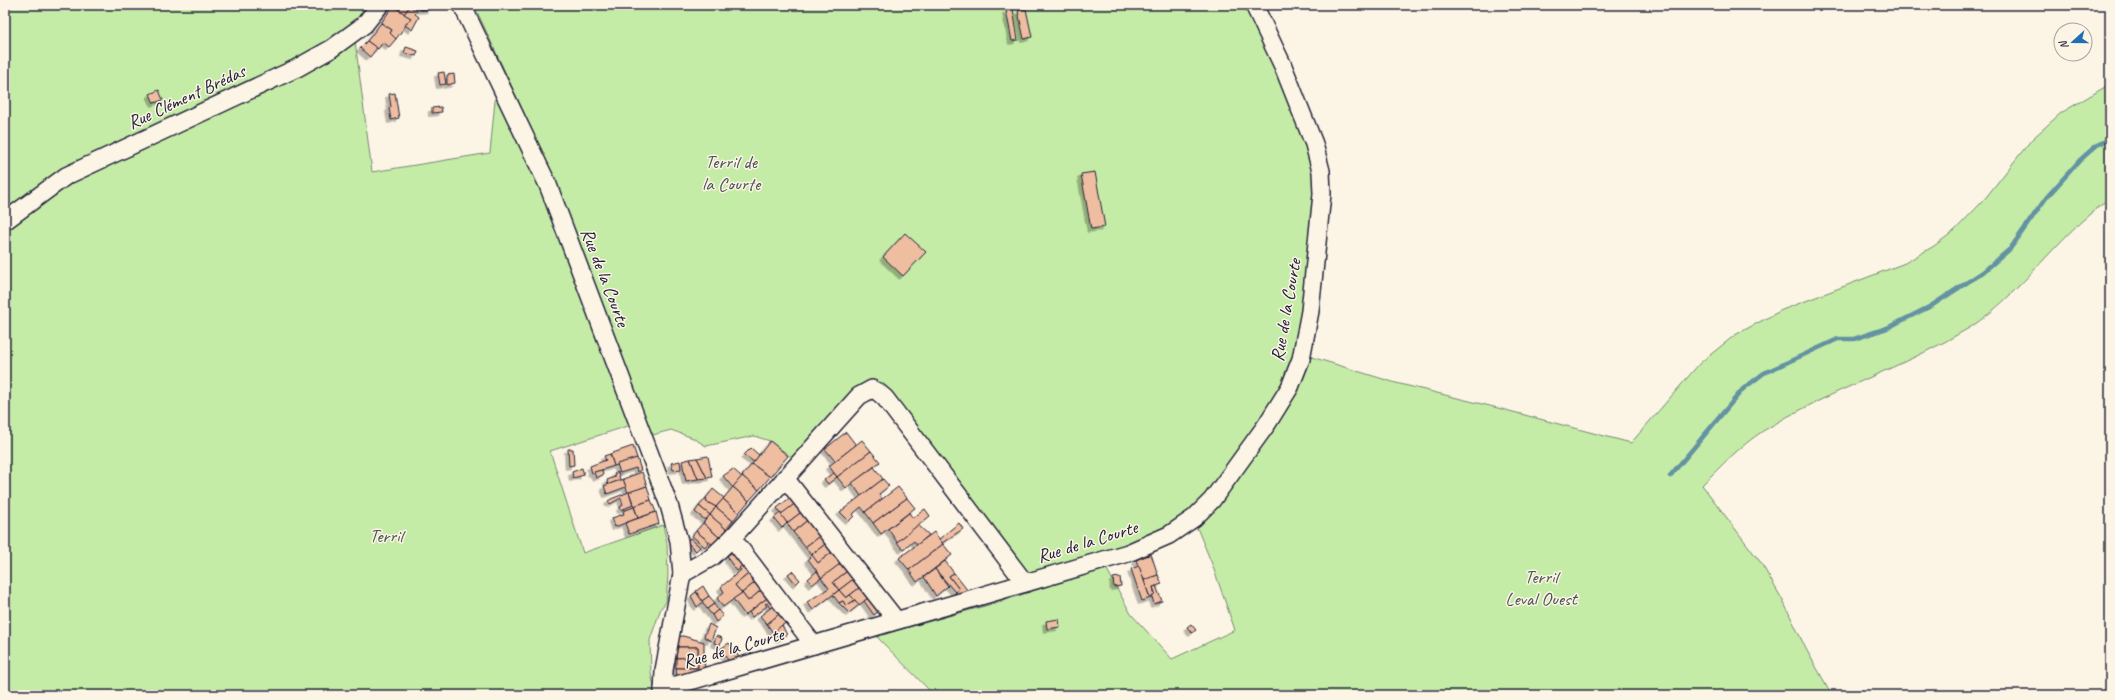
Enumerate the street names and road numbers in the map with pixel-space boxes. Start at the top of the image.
street label: Rue Clément Brédas [124,58,251,135]
street label: Rue de la Courte [575,225,636,332]
street label: Rue de la Courte [1265,255,1307,363]
street label: Rue de la Courte [1034,515,1142,569]
street label: Rue de la Courte [680,622,788,674]

